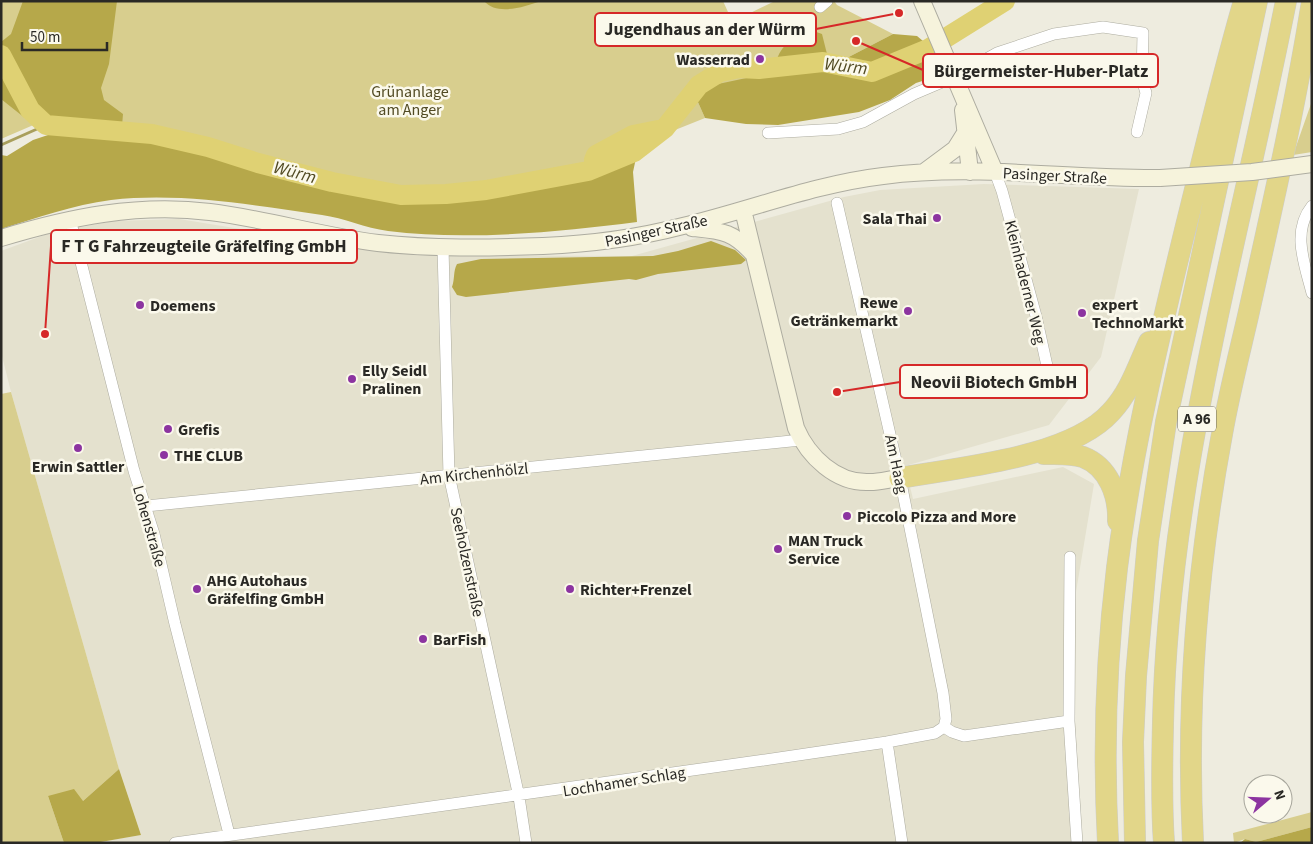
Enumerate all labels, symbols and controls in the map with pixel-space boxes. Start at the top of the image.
callout: Jugendhaus an der Würm [595,13,816,46]
text: Jugendhaus an der Würm [604,17,806,42]
scale bar [22,20,108,52]
text: 50 m [30,27,60,48]
place label: Wasserrad [676,49,750,71]
water label: Würm [823,51,869,82]
marker: Wasserrad [754,53,766,65]
callout: Bürgermeister-Huber-Platz [923,54,1158,87]
text: Bürgermeister-Huber-Platz [934,59,1148,84]
park label: Grünanlage am Anger [371,81,449,121]
water label: Würm [271,155,319,190]
street label: Pasinger Straße [1002,162,1108,190]
place label: Sala Thai [863,208,927,230]
street label: Pasinger Straße [603,209,710,253]
marker: Sala Thai [931,212,943,224]
street label: Kleinhaderner Weg [999,218,1051,347]
callout: F T G Fahrzeugteile Gräfelfing GmbH [51,230,357,263]
text: F T G Fahrzeugteile Gräfelfing GmbH [61,234,347,259]
place label: Rewe Getränkemarkt [791,292,898,332]
place label: expert TechnoMarkt [1092,294,1184,334]
place label: Doemens [150,295,216,317]
marker: Doemens [134,299,146,311]
marker: Rewe Getränkemarkt [902,305,914,317]
marker: expert TechnoMarkt [1076,307,1088,319]
place label: Elly Seidl Pralinen [362,360,427,400]
callout: Neovii Biotech GmbH [900,365,1087,398]
text: Neovii Biotech GmbH [910,370,1078,395]
marker: Elly Seidl Pralinen [346,373,358,385]
road number: A 96 [1178,406,1216,432]
place label: Grefis [178,419,220,441]
marker: Grefis [162,423,174,435]
street label: Am Haag [879,433,913,496]
marker: Erwin Sattler [72,442,84,454]
place label: THE CLUB [174,445,243,467]
marker: THE CLUB [158,449,170,461]
place label: Erwin Sattler [32,456,125,478]
street label: Am Kirchenhölzl [419,457,529,491]
street label: Lohenstraße [127,483,171,570]
street label: Seeholzenstraße [445,505,489,619]
place label: Piccolo Pizza and More [857,506,1016,528]
marker: Piccolo Pizza and More [841,510,853,522]
place label: MAN Truck Service [788,530,863,570]
marker: MAN Truck Service [772,543,784,555]
place label: AHG Autohaus Gräfelfing GmbH [206,570,324,610]
place label: Richter+Frenzel [580,579,692,601]
marker: AHG Autohaus Gräfelfing GmbH [191,583,203,595]
marker: Richter+Frenzel [564,583,576,595]
place label: BarFish [433,629,487,651]
marker: BarFish [417,633,429,645]
street label: Lochhamer Schlag [561,761,687,803]
north arrow [1243,774,1293,824]
text: N [1268,787,1290,803]

